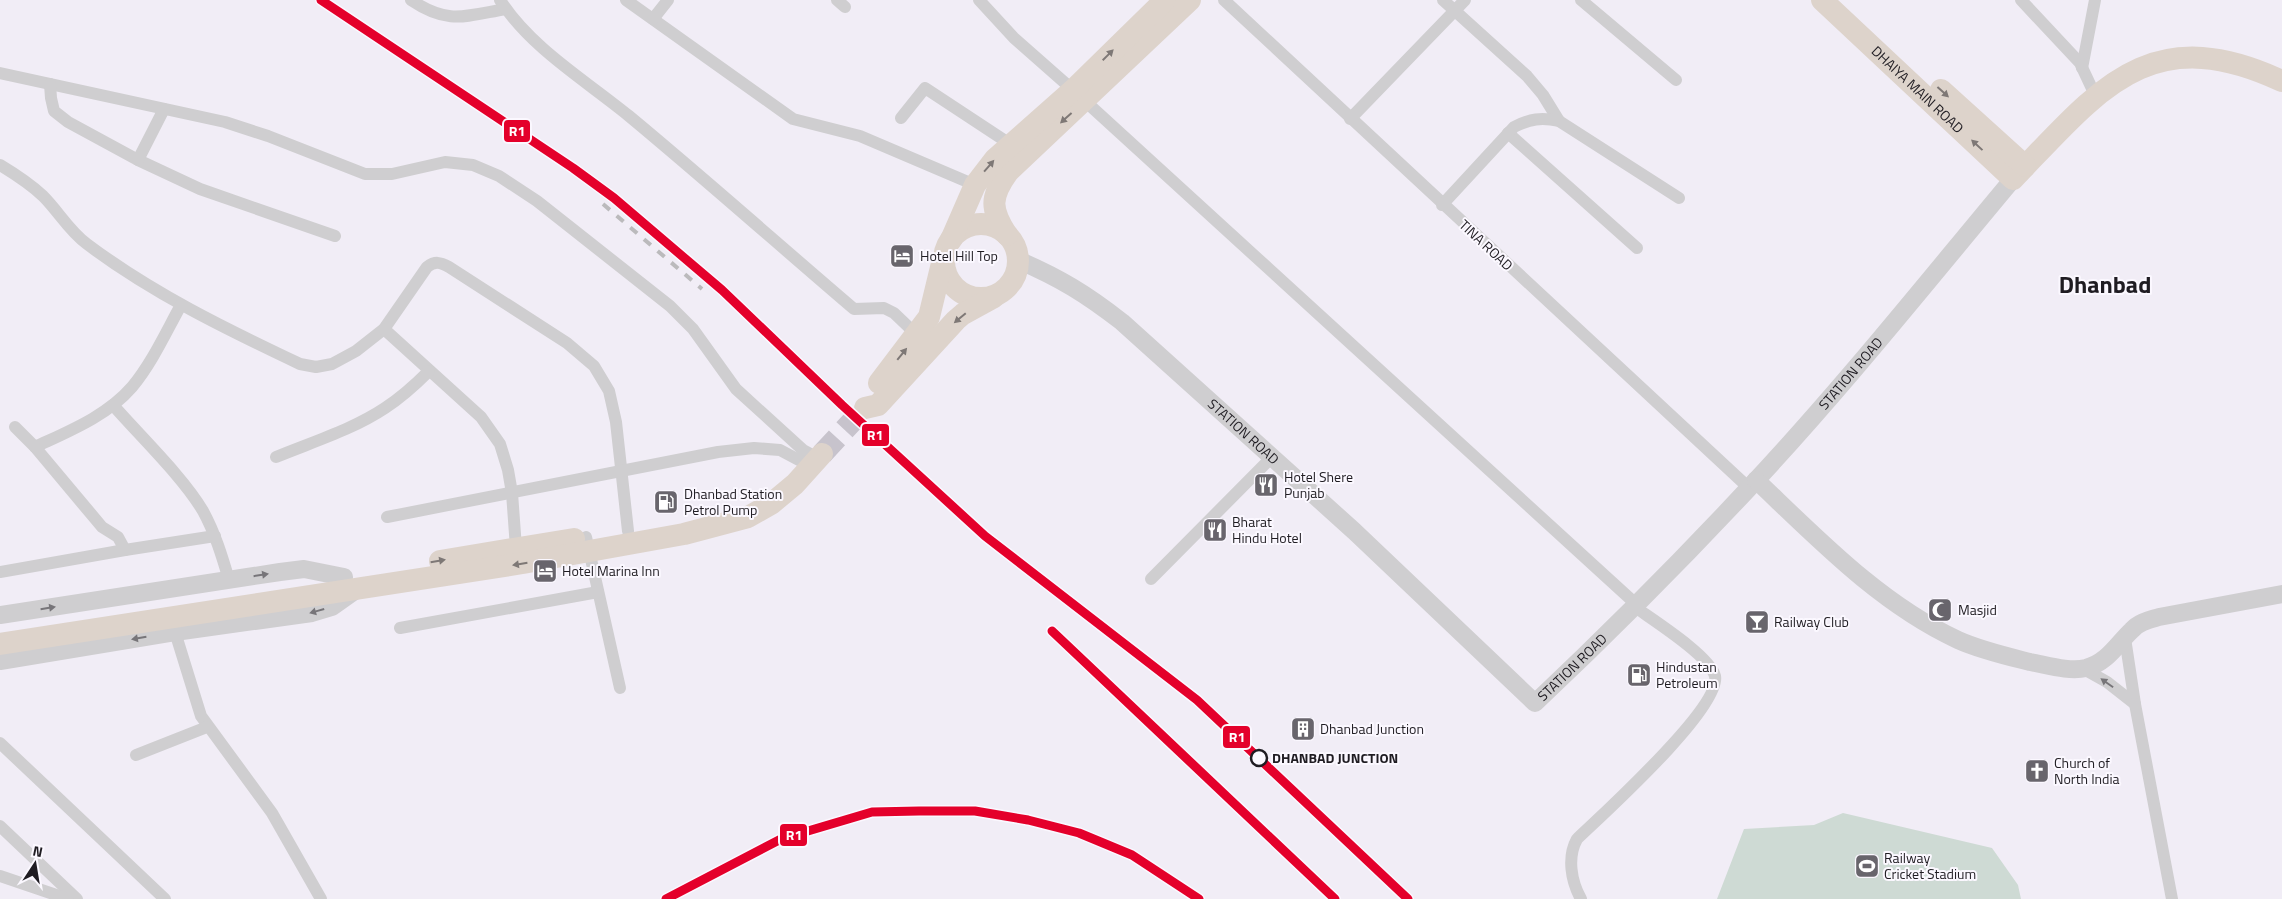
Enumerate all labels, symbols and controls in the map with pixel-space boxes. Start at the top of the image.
street label: DHAIYA MAIN ROAD [1867,41,1969,138]
one-way arrow [1102,49,1114,61]
one-way arrow [1936,86,1948,98]
one-way arrow [1060,112,1072,124]
line badge: R1 [503,119,531,143]
text: R1 [509,120,525,141]
one-way arrow [1972,139,1984,151]
one-way arrow [984,159,995,172]
street label: TINA ROAD [1455,214,1518,275]
hotel icon: Hotel Hill Top [889,243,915,269]
place label: Hotel Hill Top [920,245,998,266]
district label: Dhanbad [2059,266,2151,302]
one-way arrow [953,312,966,323]
street label: STATION ROAD [1813,332,1887,414]
one-way arrow [897,348,908,361]
street label: STATION ROAD [1203,393,1284,469]
line badge: R1 [861,423,890,447]
text: R1 [867,424,883,445]
place label: Hotel Shere Punjab [1284,466,1353,503]
restaurant icon: Hotel Shere Punjab [1253,472,1279,498]
place label: Dhanbad Station Petrol Pump [684,483,782,520]
fuel station icon: Dhanbad Station Petrol Pump [653,489,679,515]
place label: Bharat Hindu Hotel [1232,511,1302,548]
restaurant icon: Bharat Hindu Hotel [1202,517,1228,543]
one-way arrow [431,556,447,564]
hotel icon: Hotel Marina Inn [532,558,558,584]
one-way arrow [512,560,528,568]
place label: Hotel Marina Inn [562,560,660,581]
one-way arrow [253,570,269,578]
mosque icon: Masjid [1927,597,1953,623]
place label: Masjid [1958,599,1997,620]
one-way arrow [41,604,57,612]
one-way arrow [309,608,324,616]
bar icon: Railway Club [1744,609,1770,635]
place label: Railway Club [1774,611,1849,632]
street label: STATION ROAD [1532,628,1611,706]
one-way arrow [130,635,146,643]
place label: Hindustan Petroleum [1656,656,1718,693]
fuel station icon: Hindustan Petroleum [1626,662,1652,688]
one-way arrow [2100,678,2114,688]
building icon: Dhanbad Junction [1290,716,1316,742]
place label: Dhanbad Junction [1320,718,1424,739]
line badge: R1 [1222,725,1251,749]
text: R1 [1229,726,1245,747]
place label: DHANBAD JUNCTION [1272,747,1398,768]
marker: DHANBAD JUNCTION [1250,749,1268,767]
place label: Church of North India [2054,752,2120,789]
church icon: Church of North India [2024,758,2050,784]
line badge: R1 [779,823,808,847]
text: R1 [786,824,802,845]
north arrow [10,839,60,889]
text: N [31,840,45,862]
place label: Railway Cricket Stadium [1884,847,1976,884]
sports icon: Railway Cricket Stadium [1854,853,1880,879]

